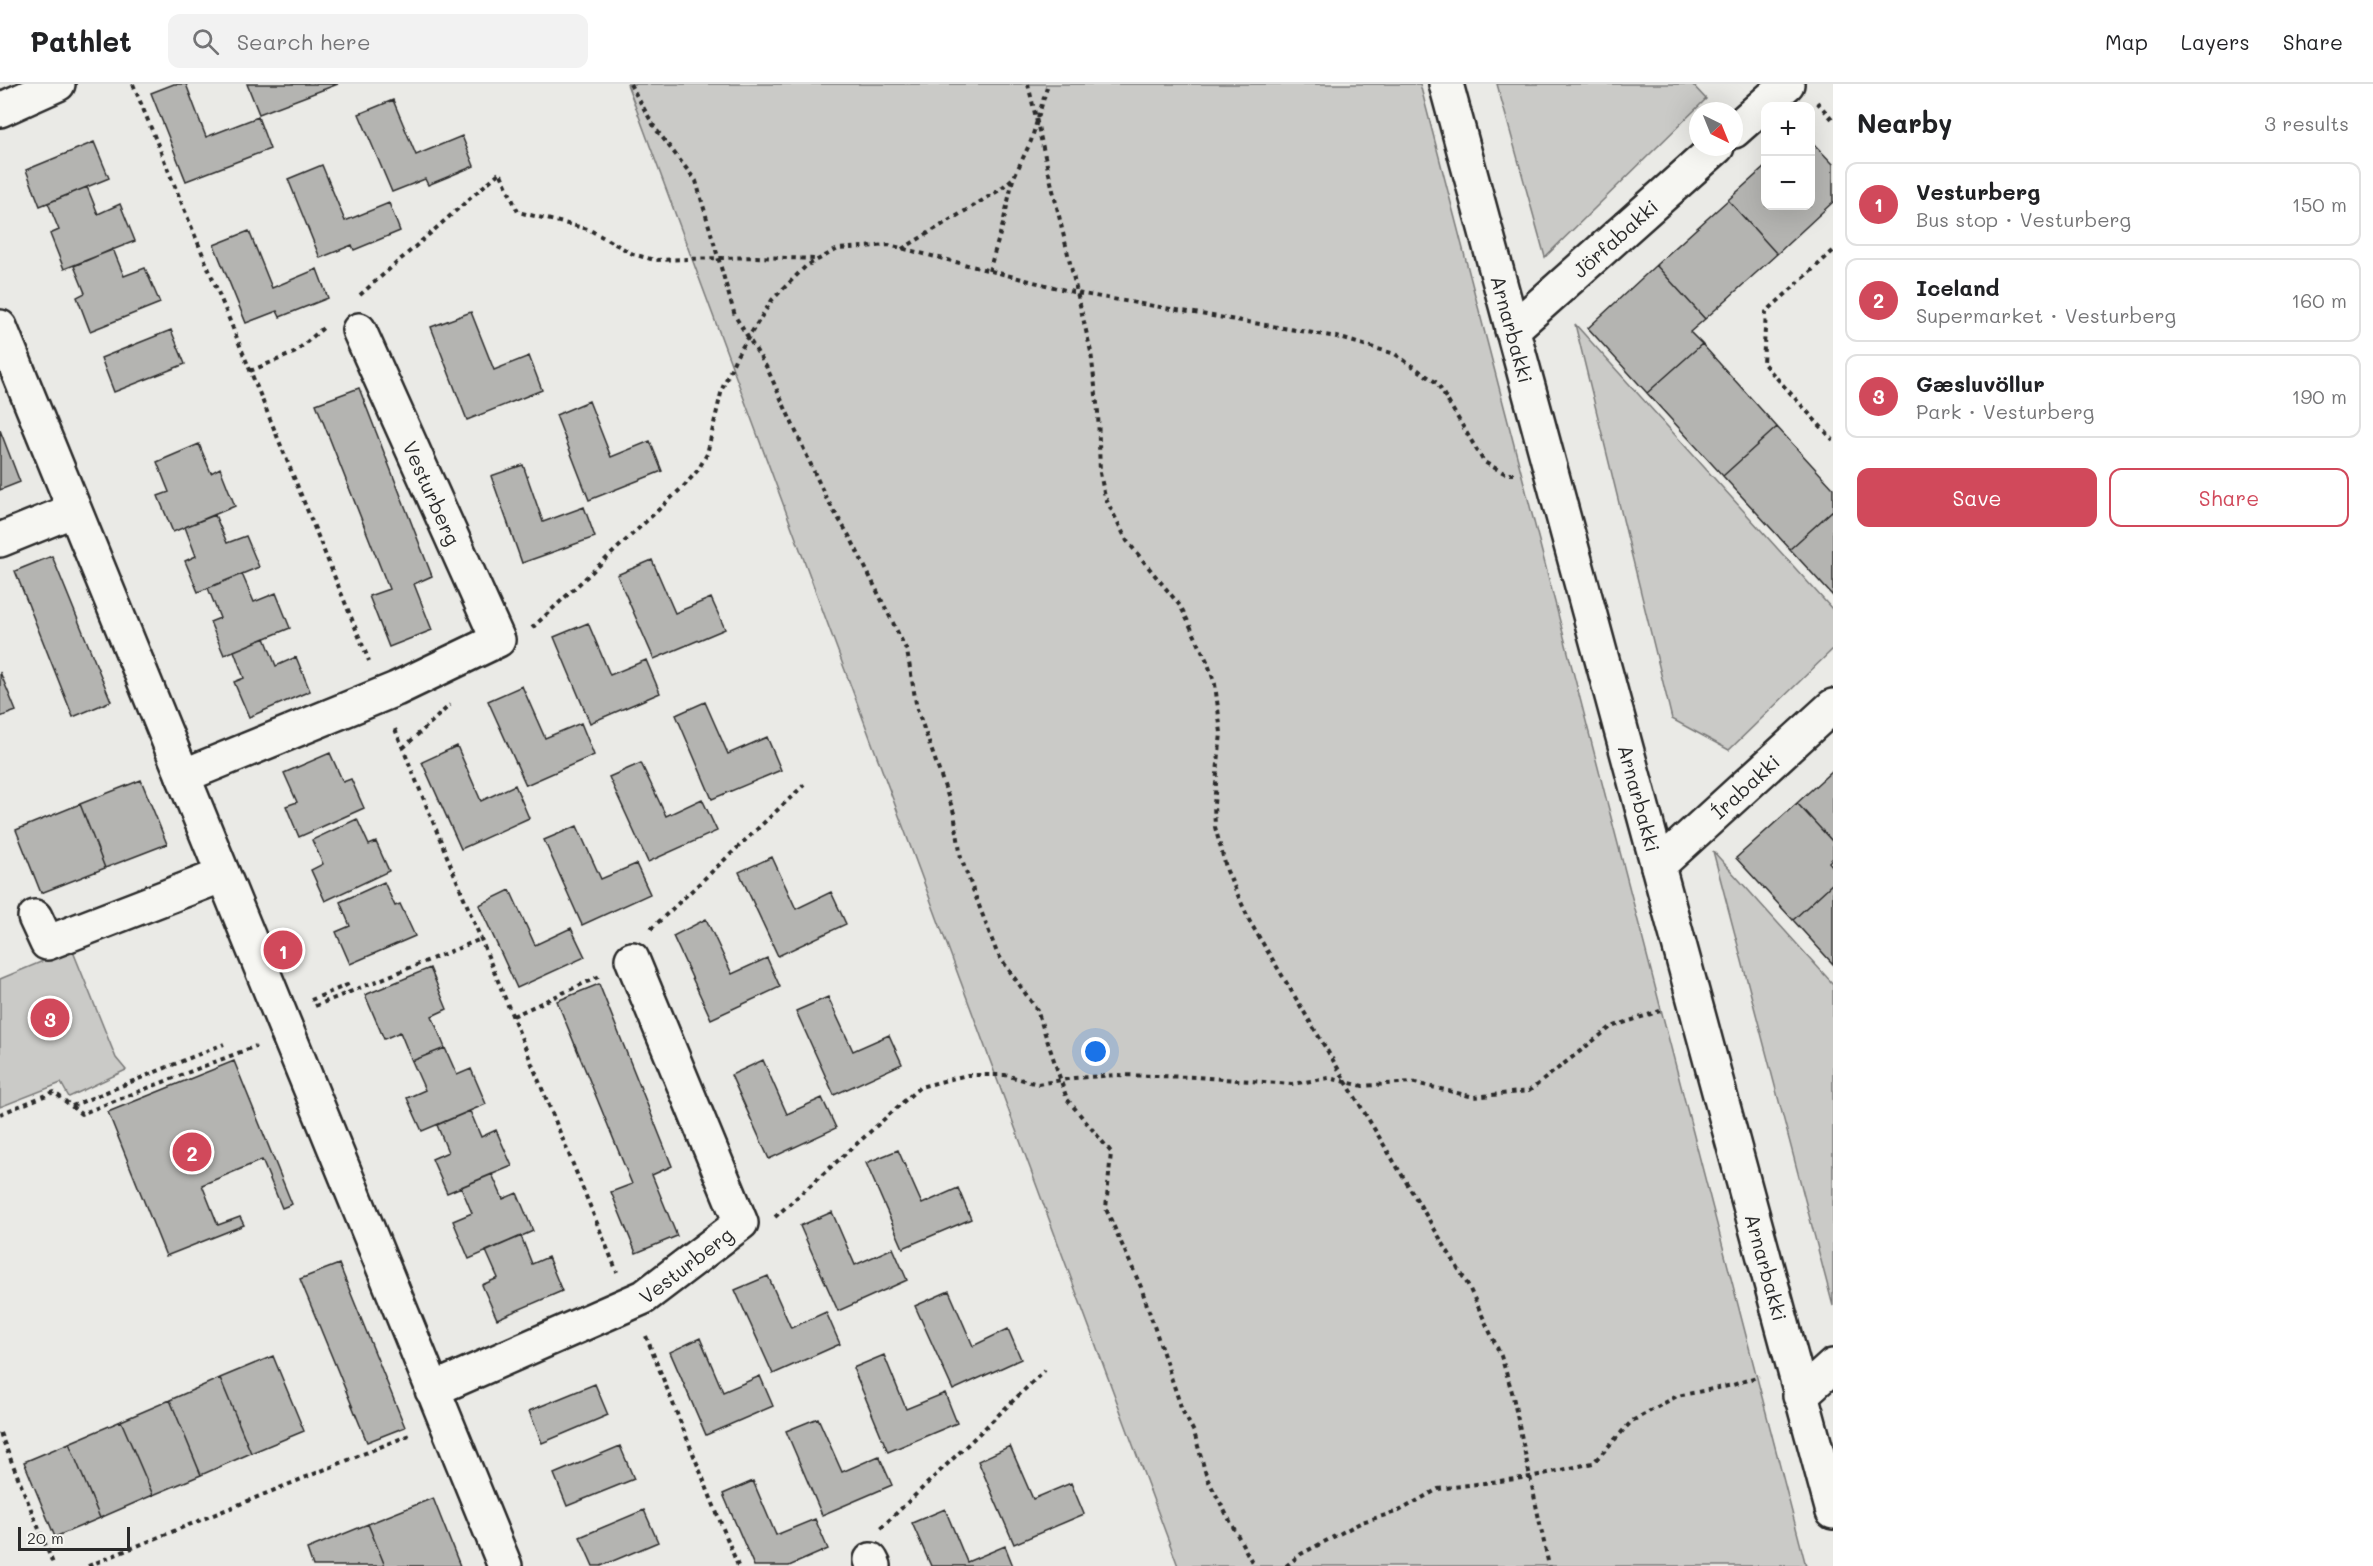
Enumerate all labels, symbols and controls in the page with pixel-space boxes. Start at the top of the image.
search box [168,14,588,68]
text: Pathlet [30,23,132,59]
icon: search [189,25,222,58]
text: Search here [237,27,371,56]
text: Map [2105,28,2148,55]
text: Layers [2181,28,2250,55]
text: Share [2283,28,2343,55]
north arrow [1689,102,1743,156]
map controls [1761,102,1815,210]
button: + [1761,102,1815,156]
text: Nearby [1857,106,1952,140]
text: 3 results [2264,110,2349,136]
button: − [1761,156,1815,210]
text: Vesturberg [1916,177,2040,206]
text: 1 [1874,191,1883,217]
text: 150 m [2292,191,2347,217]
street label: Jörfabakki [1567,193,1663,283]
text: Bus stop · Vesturberg [1916,206,2131,232]
street label: Arnarbakki [1485,273,1539,386]
text: Iceland [1916,273,2000,302]
text: 2 [1873,287,1884,313]
text: 160 m [2291,287,2347,313]
text: Supermarket · Vesturberg [1916,302,2176,328]
text: Gæsluvöllur [1916,369,2045,398]
text: 3 [1873,383,1885,409]
text: 190 m [2292,383,2347,409]
text: Park · Vesturberg [1916,398,2094,424]
street label: Vesturberg [397,437,467,549]
button: Save [1857,468,2097,527]
button: Share [2109,468,2349,527]
street label: Arnarbakki [1613,742,1667,855]
street label: Írabakki [1705,748,1785,824]
pin: 1 [264,928,302,972]
pin: 3 [31,996,70,1040]
your location [1081,1037,1110,1066]
pin: 2 [172,1130,212,1174]
street label: Arnarbakki [1740,1211,1794,1324]
street label: Vesturberg [633,1221,738,1309]
scale bar [18,1524,130,1552]
text: 20 m [27,1527,64,1548]

